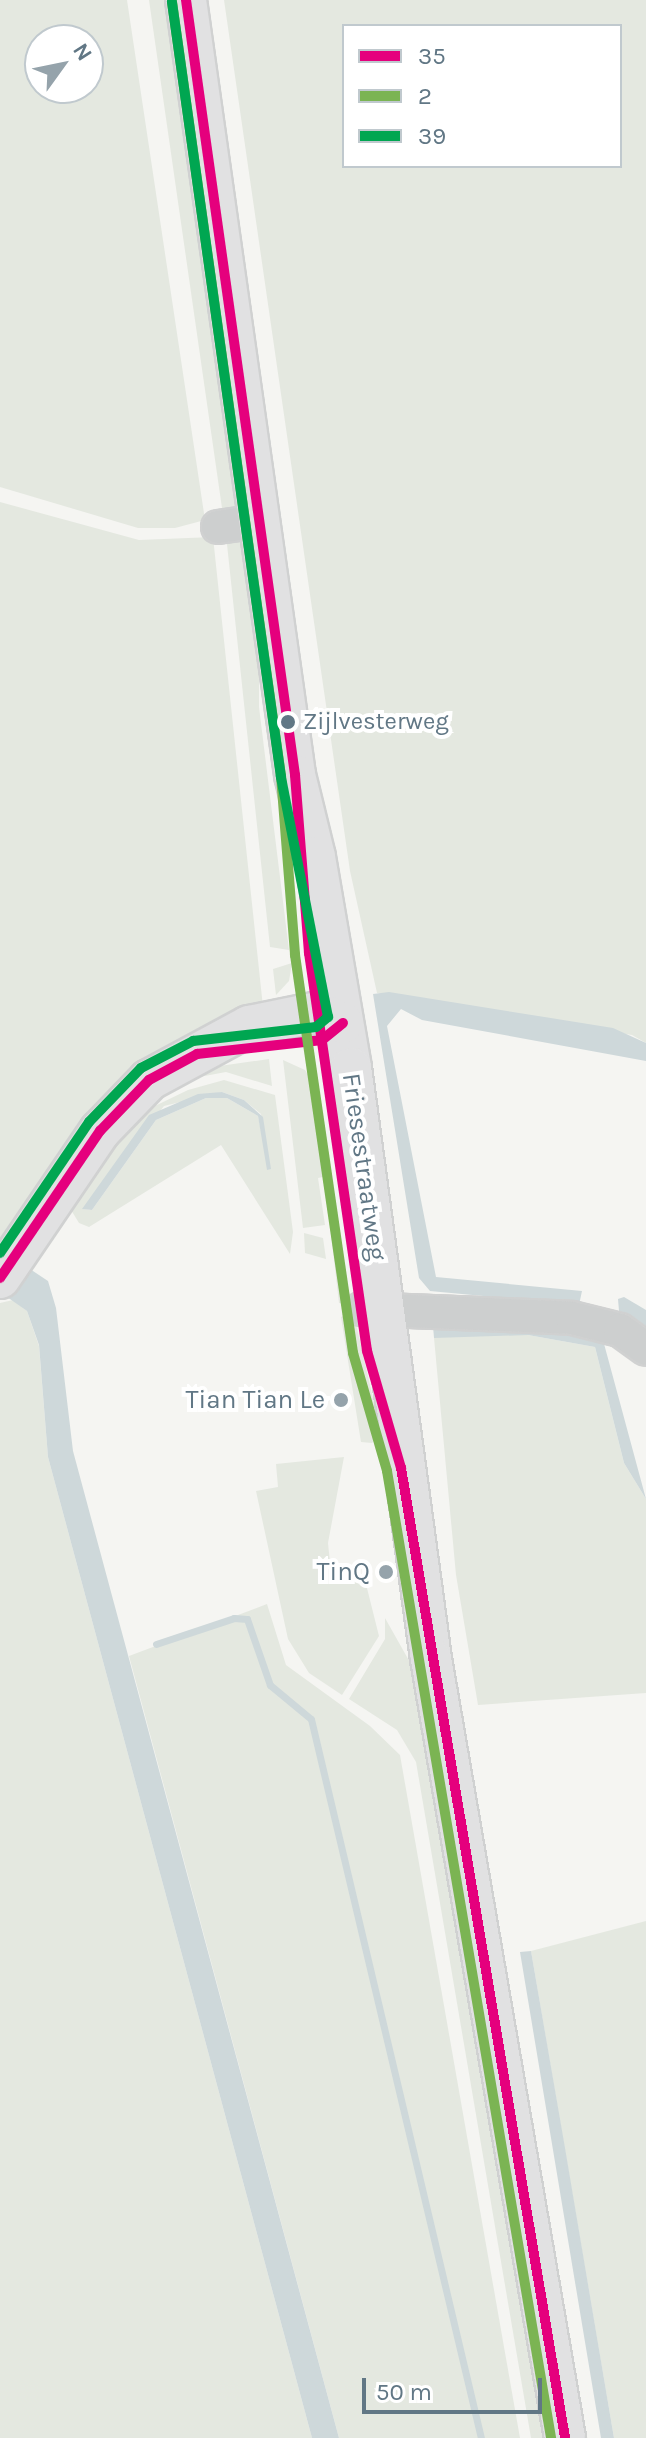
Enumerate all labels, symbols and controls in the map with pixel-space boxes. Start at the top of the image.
north arrow [24,24,104,104]
legend [342,24,622,168]
text: N [67,38,98,66]
text: 35 [418,42,446,70]
text: 2 [418,82,432,110]
text: 39 [418,122,446,150]
place label: Zijlvesterweg [303,708,449,736]
marker: Zijlvesterweg [280,714,296,730]
street label: Friesestraatweg [335,1071,393,1263]
place label: Tian Tian Le [186,1384,325,1416]
marker: Tian Tian Le [332,1391,350,1409]
place label: TinQ [317,1556,370,1588]
marker: TinQ [377,1563,395,1581]
scale bar [366,2362,546,2412]
text: 50 m [376,2378,432,2406]

